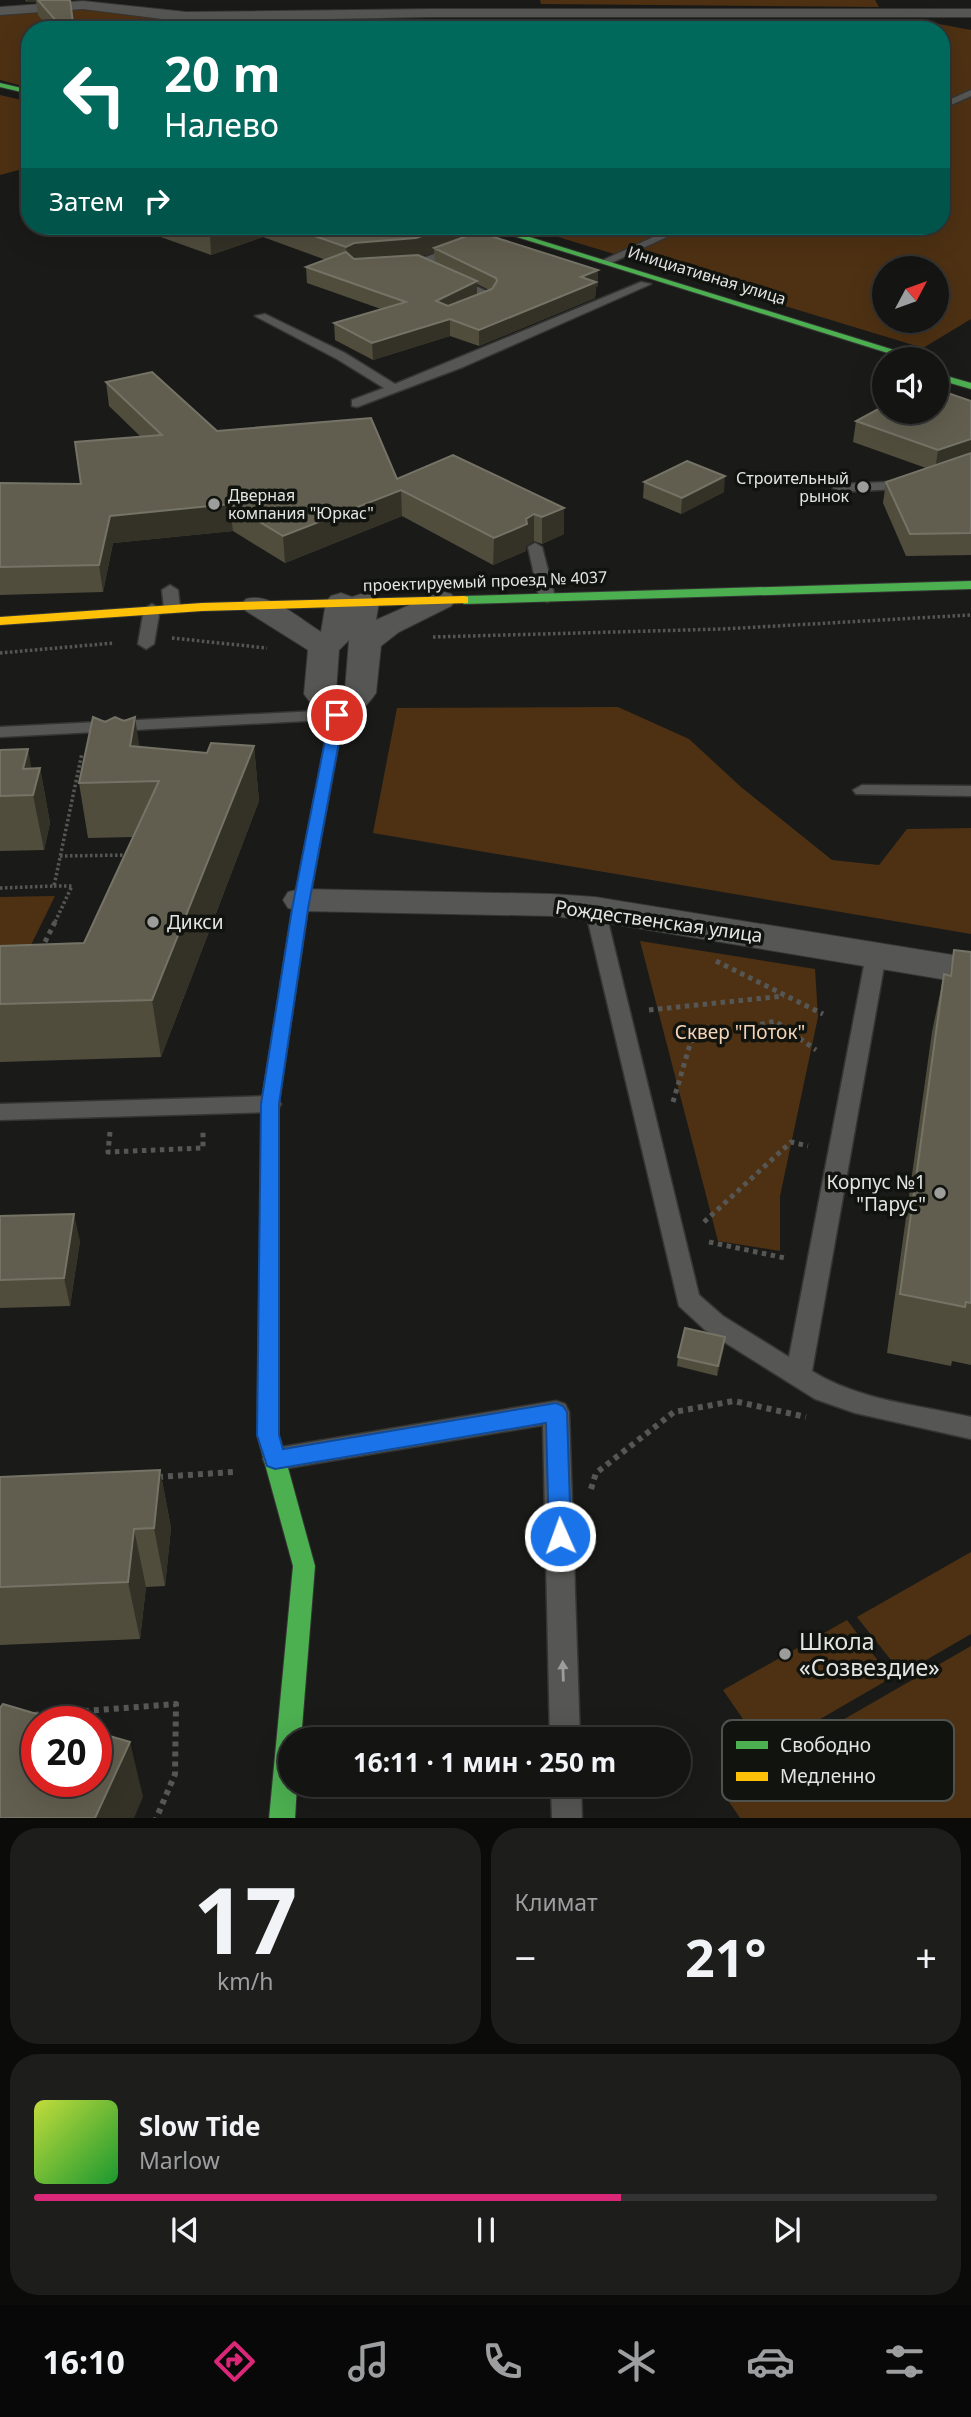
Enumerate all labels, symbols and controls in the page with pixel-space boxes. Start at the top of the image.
text: 20 m [164,40,281,106]
icon: left [49,49,140,140]
text: Налево [164,103,279,146]
icon: right [138,182,176,220]
text: Затем [49,183,124,219]
street label: Инициативная улица [625,240,789,310]
north arrow [872,256,948,332]
map controls [872,256,949,424]
button: sound [872,347,949,424]
place label: Строительный рынок [736,467,849,507]
marker: Строительный рынок [855,479,871,495]
place label: Дверная компания "Юркас" [228,484,374,524]
marker: Дверная компания "Юркас" [206,496,222,512]
street label: проектируемый проезд № 4037 [362,566,608,596]
pin [307,685,367,745]
icon: arrive [318,696,356,734]
street label: Рождественская улица [554,894,764,948]
place label: Дикси [167,909,224,935]
marker: Дикси [145,914,161,930]
park label: Сквер "Поток" [675,1019,805,1045]
place label: Корпус №1 "Парус" [826,1169,926,1217]
marker: Корпус №1 "Парус" [932,1185,948,1201]
position arrow [523,1499,597,1573]
place label: Школа «Созвездие» [799,1625,940,1683]
marker: Школа «Созвездие» [777,1646,793,1662]
one-way arrow [558,1660,569,1682]
speed limit sign: 20 [21,1706,112,1797]
legend [722,1720,954,1801]
text: Свободно [780,1732,871,1758]
text: 16:11 · 1 мин · 250 m [353,1744,616,1780]
text: Медленно [780,1763,876,1789]
text: 17 [193,1857,297,1981]
text: Климат [515,1886,598,1918]
text: 21° [685,1921,767,1992]
text: − [515,1931,536,1983]
text: + [915,1931,937,1983]
text: km/h [217,1965,274,1997]
text: Slow Tide [139,2108,261,2144]
text: Marlow [139,2144,220,2176]
icon: previous [166,2211,204,2249]
icon: pause [467,2211,505,2249]
icon: next [768,2211,806,2249]
icon: directions [210,2337,259,2386]
icon: music [344,2337,393,2386]
icon: phone [478,2337,527,2386]
icon: climate [612,2337,661,2386]
icon: car [746,2337,795,2386]
icon: filters [880,2337,929,2386]
text: 16:10 [42,2340,125,2383]

